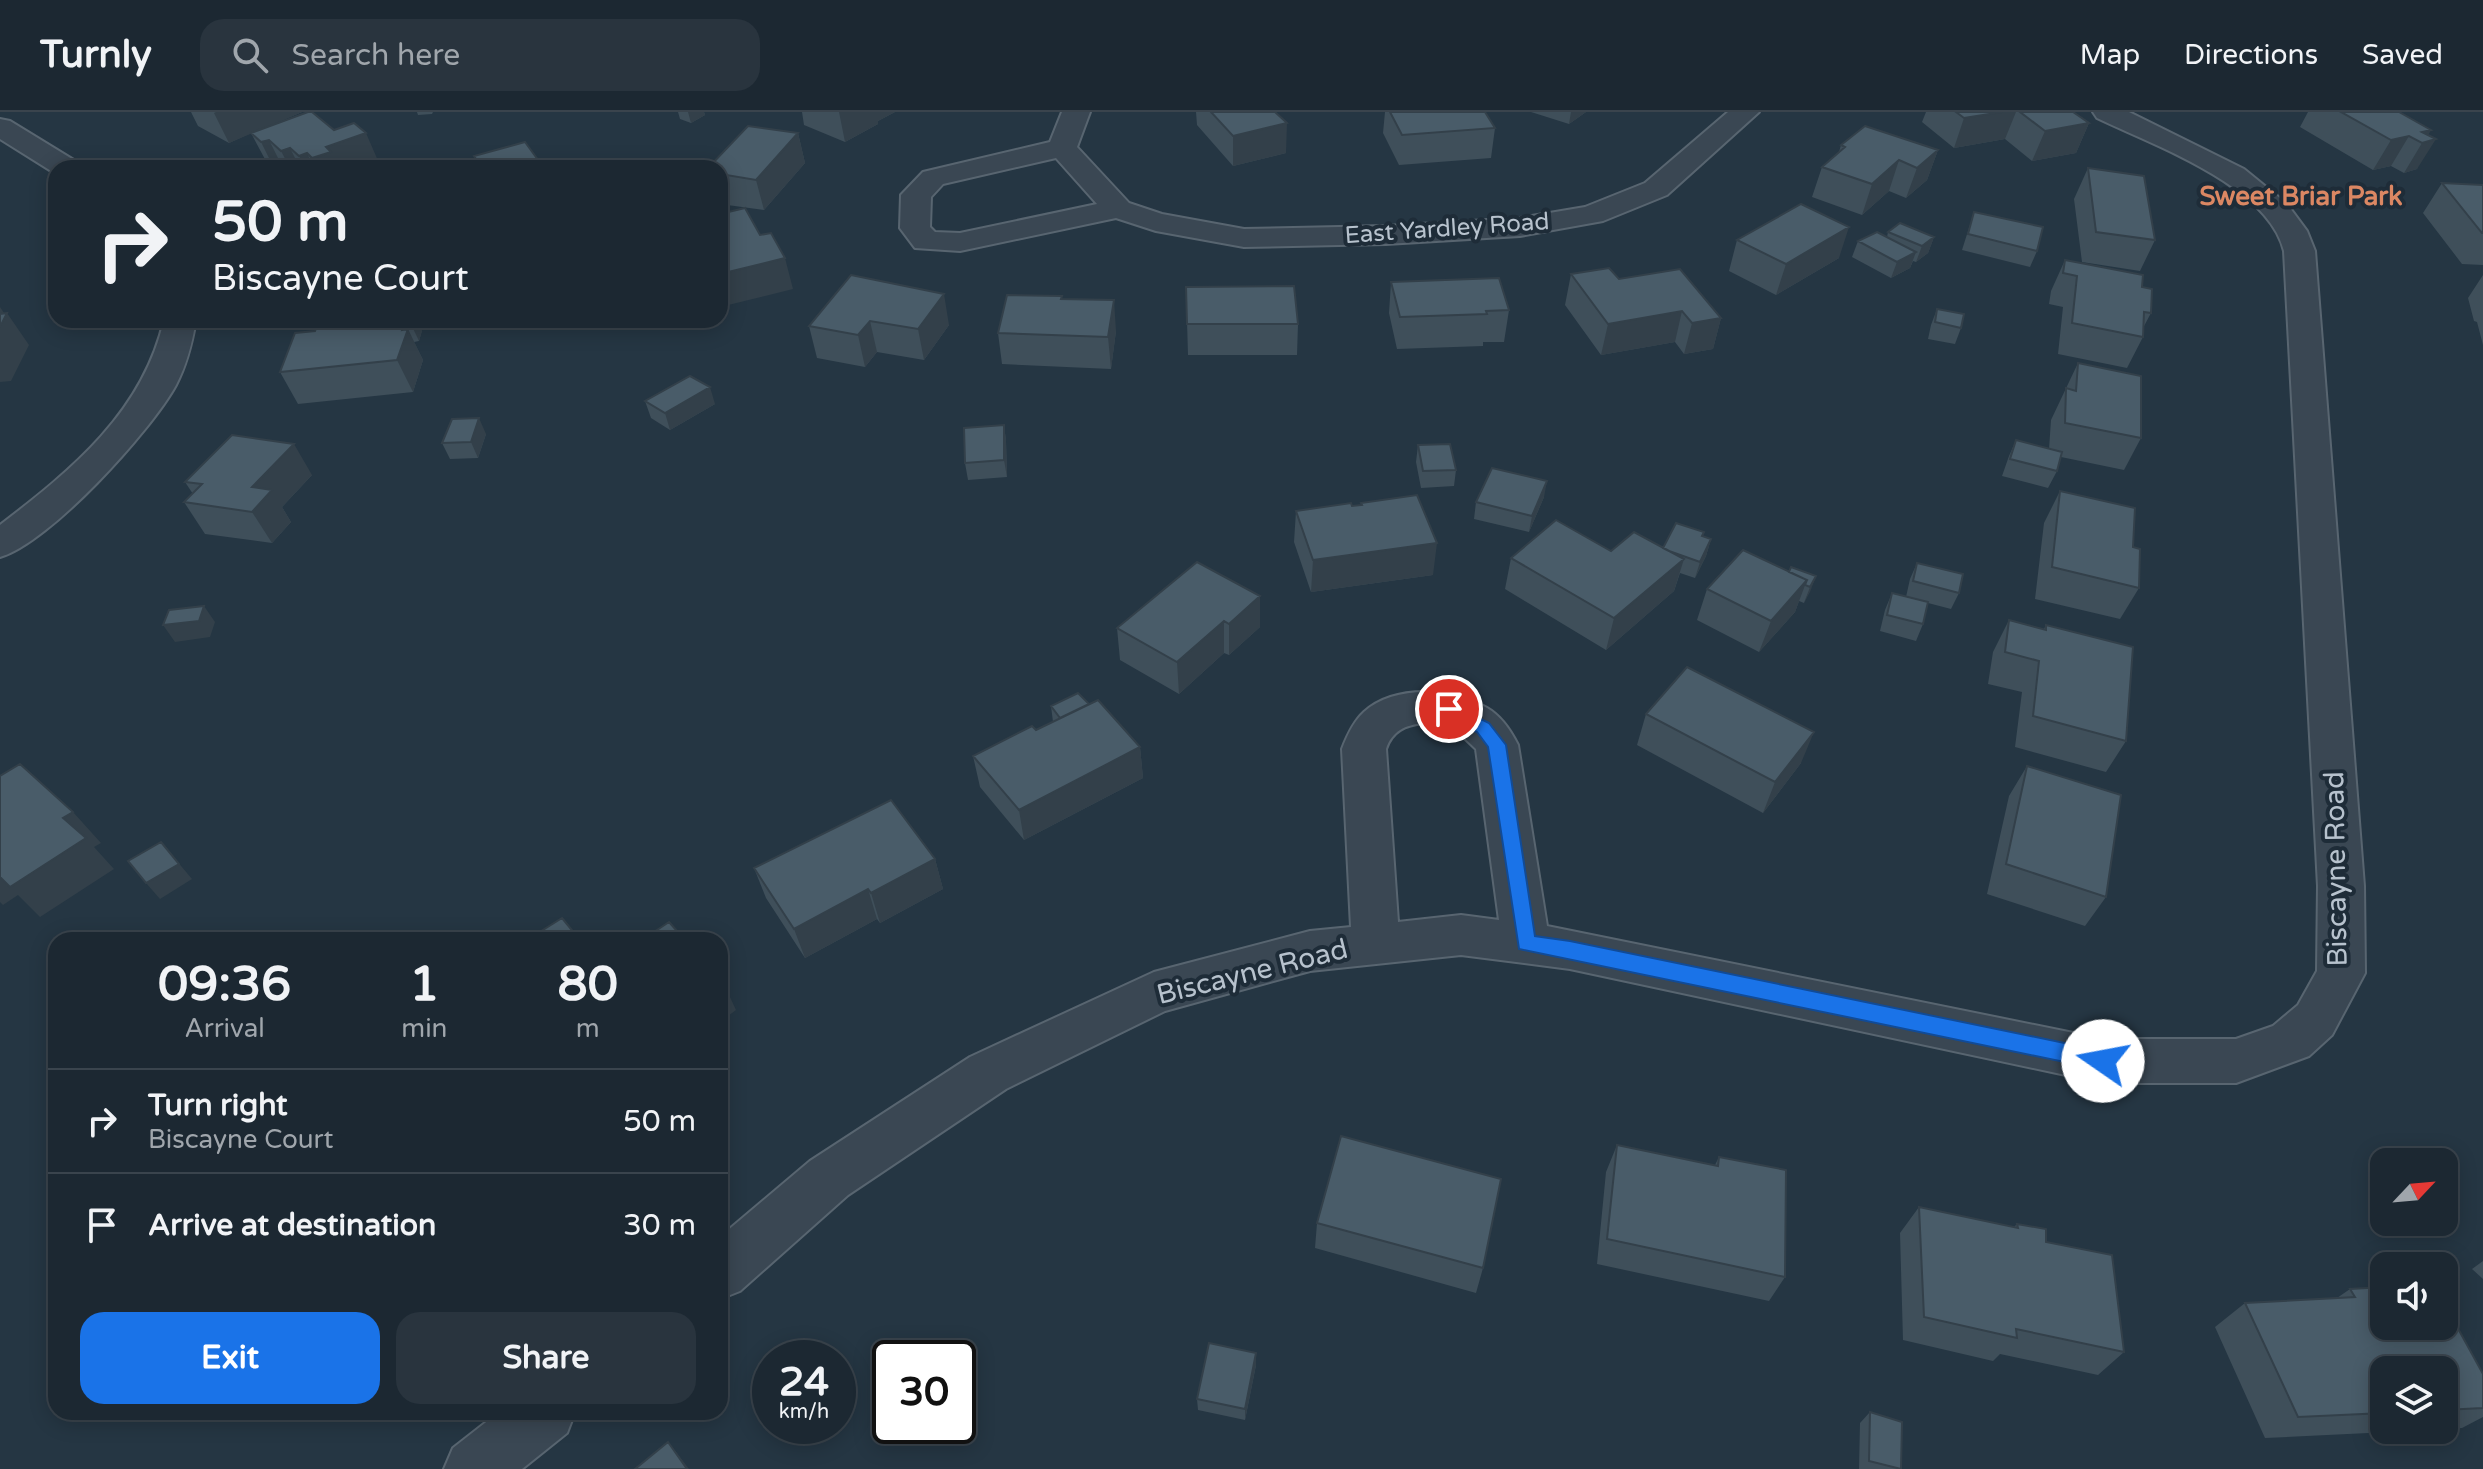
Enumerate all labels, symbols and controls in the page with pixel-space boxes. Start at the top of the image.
search box [200,19,760,91]
text: Turnly [40,32,152,78]
icon: search [228,33,272,77]
text: Search here [292,37,460,74]
text: Map [2080,38,2140,72]
text: Directions [2184,38,2318,72]
text: Saved [2362,38,2443,72]
district label: Sweet Briar Park [2200,181,2402,212]
text: 50 m [212,189,348,256]
icon: right [80,192,184,296]
street label: East Yardley Road [1344,207,1550,250]
text: Biscayne Court [212,257,469,300]
pin [1415,675,1483,743]
icon: arrive [1427,687,1471,731]
street label: Biscayne Road [2317,771,2355,967]
street label: Biscayne Road [1153,932,1351,1012]
text: 09:36 [158,956,291,1014]
text: 1 [409,956,439,1014]
text: 80 [558,956,618,1014]
text: Arrival [184,1013,265,1044]
text: min [401,1013,447,1044]
text: m [576,1013,600,1044]
position arrow [2061,1019,2145,1103]
text: Turn right [148,1087,288,1124]
icon: right [80,1099,124,1143]
text: 50 m [623,1103,696,1140]
text: Biscayne Court [148,1124,333,1155]
north arrow [2370,1148,2458,1236]
map controls [2370,1148,2458,1444]
icon: arrive [80,1203,124,1247]
text: Arrive at destination [148,1207,436,1244]
text: 30 m [623,1207,696,1244]
button: sound [2370,1252,2458,1340]
button: Exit [80,1312,380,1404]
button: Share [396,1312,696,1404]
speed limit sign: 30 [872,1340,976,1444]
button: layers [2370,1356,2458,1444]
text: 24 [779,1358,829,1406]
text: km/h [779,1400,829,1424]

